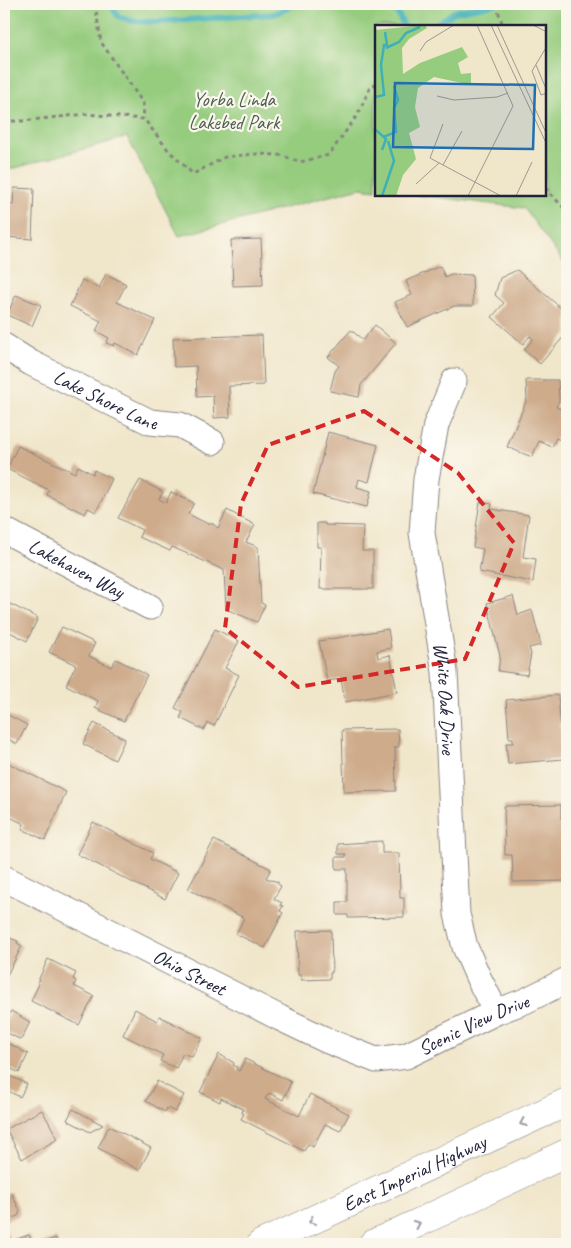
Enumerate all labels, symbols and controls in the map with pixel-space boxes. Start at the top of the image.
inset map [375,25,546,196]
park label: Yorba Linda Lakebed Park [189,87,281,135]
street label: Lake Shore Lane [50,364,159,435]
street label: Lakehaven Way [24,533,130,604]
street label: White Oak Drive [428,641,462,757]
street label: Ohio Street [149,943,232,1002]
street label: Scenic View Drive [414,988,533,1061]
one-way arrow [519,1117,528,1128]
street label: East Imperial Highway [339,1128,492,1217]
one-way arrow [308,1215,317,1225]
one-way arrow [412,1220,421,1230]

